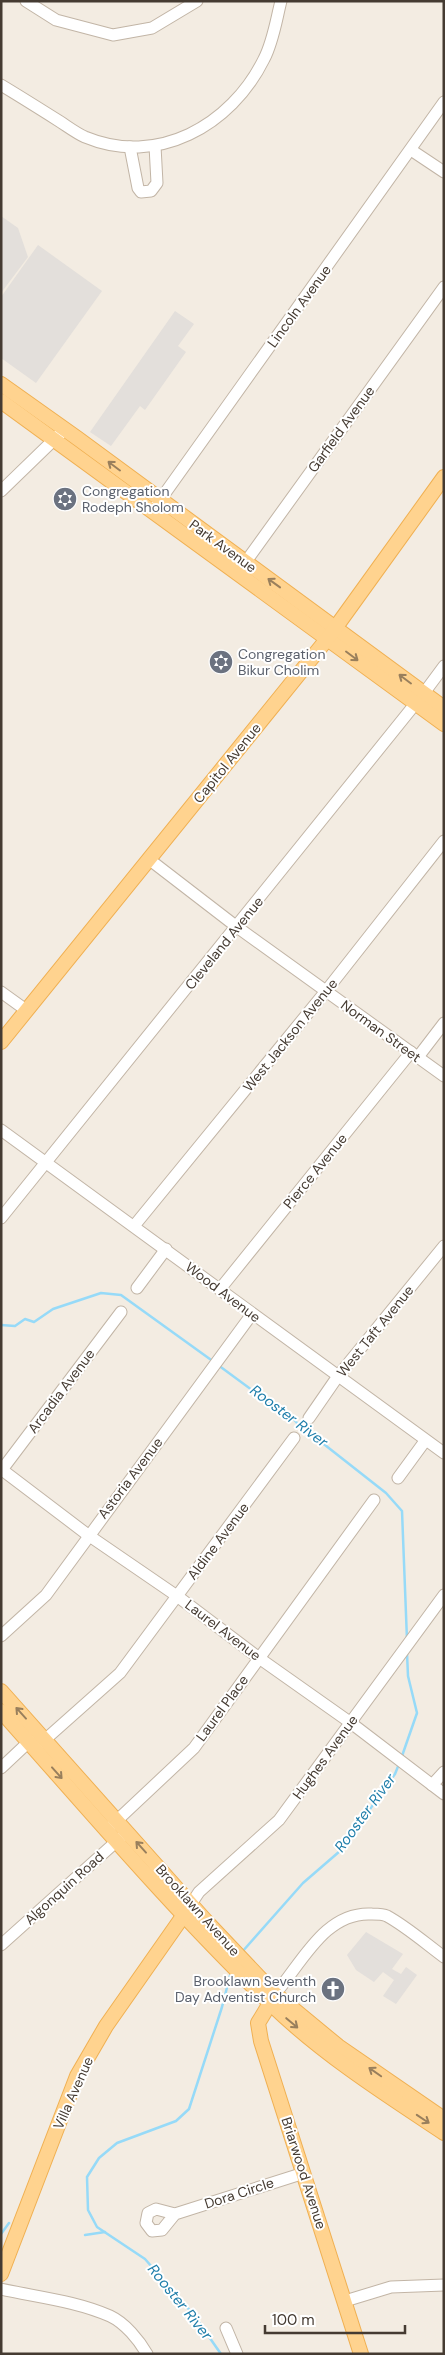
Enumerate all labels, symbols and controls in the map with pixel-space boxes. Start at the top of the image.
street label: Lincoln Avenue [263,261,335,351]
street label: Garfield Avenue [304,382,378,476]
one-way arrow [108,461,121,472]
place label: Congregation Rodeph Sholom [82,482,184,516]
synagogue icon: Congregation Rodeph Sholom [52,486,78,512]
street label: Park Avenue [186,516,260,577]
one-way arrow [268,577,281,588]
place label: Congregation Bikur Cholim [238,645,325,679]
synagogue icon: Congregation Bikur Cholim [208,649,234,675]
one-way arrow [345,651,358,662]
one-way arrow [398,674,412,684]
street label: Capitol Avenue [189,719,265,807]
street label: Cleveland Avenue [181,893,267,993]
street label: West Jackson Avenue [239,975,341,1095]
street label: Norman Street [337,996,425,1066]
street label: Pierce Avenue [279,1130,351,1212]
street label: Wood Avenue [182,1258,264,1326]
street label: West Taft Avenue [333,1282,417,1380]
street label: Arcadia Avenue [23,1345,99,1437]
water label: Rooster River [246,1380,332,1452]
street label: Astoria Avenue [94,1434,166,1522]
street label: Aldine Avenue [183,1499,253,1583]
street label: Laurel Avenue [182,1596,265,1664]
street label: Laurel Place [192,1671,252,1745]
one-way arrow [15,1707,27,1719]
street label: Hughes Avenue [288,1711,362,1803]
one-way arrow [51,1767,63,1780]
water label: Rooster River [330,1769,400,1856]
one-way arrow [135,1841,147,1854]
street label: Algonquin Road [21,1848,107,1928]
street label: Brooklawn Avenue [152,1860,244,1960]
place label: Brooklawn Seventh Day Adventist Church [175,1972,316,2006]
church icon: Brooklawn Seventh Day Adventist Church [320,1976,346,2002]
one-way arrow [286,2017,299,2028]
street label: Villa Avenue [49,2054,97,2132]
one-way arrow [368,2067,382,2077]
one-way arrow [416,2114,430,2124]
street label: Briarwood Avenue [277,2115,331,2231]
street label: Dora Circle [202,2173,276,2213]
water label: Rooster River [143,2260,217,2345]
scale bar [265,2302,405,2334]
text: 100 m [272,2310,315,2330]

